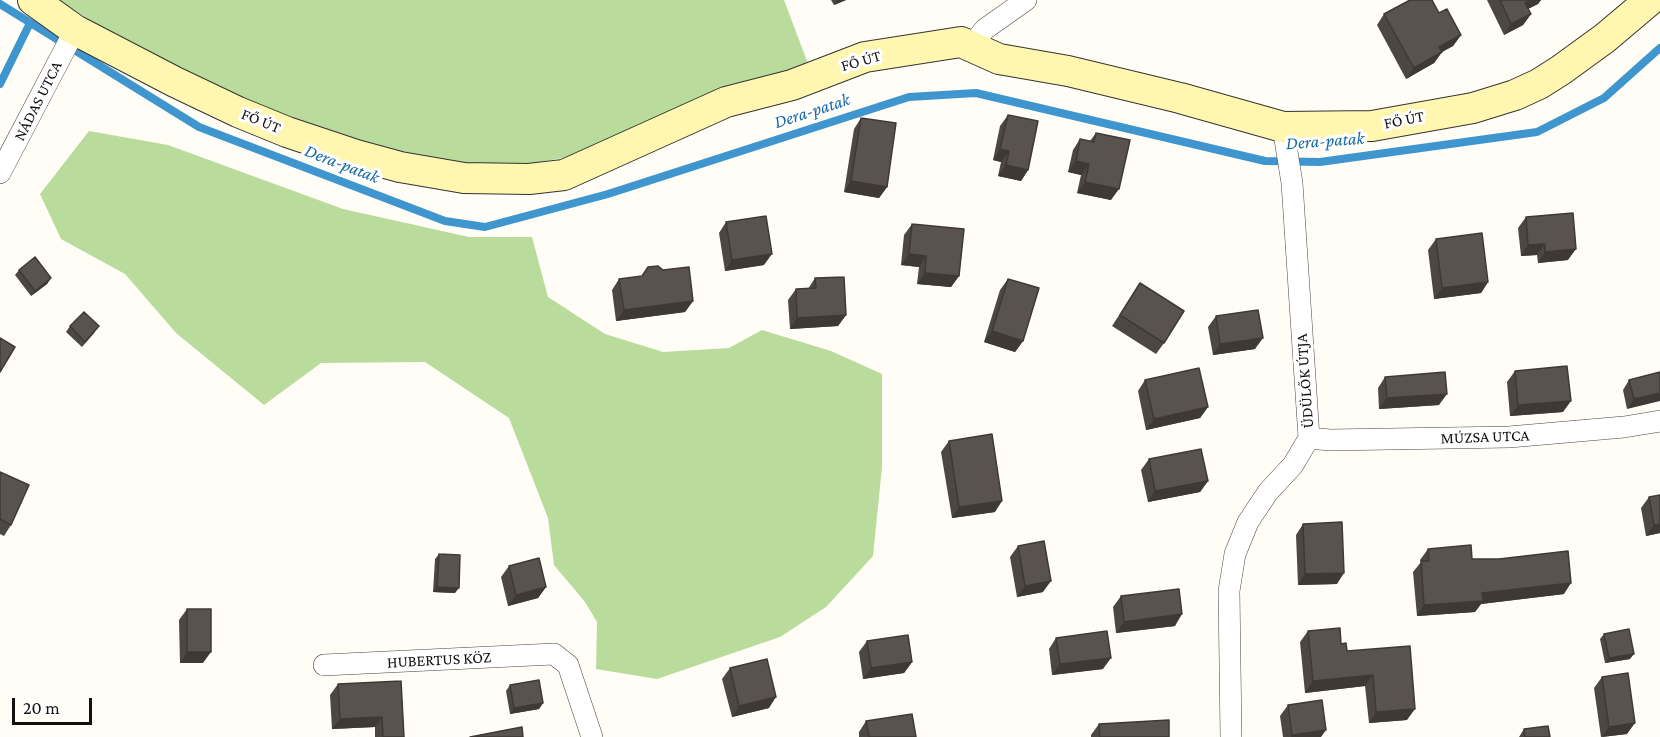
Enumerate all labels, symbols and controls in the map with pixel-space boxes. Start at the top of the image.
street label: FŐ ÚT [839,46,883,76]
street label: NÁDAS UTCA [10,58,66,144]
water label: Dera-patak [771,89,853,133]
street label: FŐ ÚT [239,104,283,138]
street label: FŐ ÚT [1382,107,1426,133]
water label: Dera-patak [1285,127,1365,155]
water label: Dera-patak [302,140,382,188]
street label: ÜDÜLŐK ÚTJA [1292,333,1318,429]
street label: MÚZSA UTCA [1440,426,1530,448]
street label: HUBERTUS KÖZ [386,648,492,672]
scale bar [15,686,94,724]
text: 20 m [23,698,60,718]

